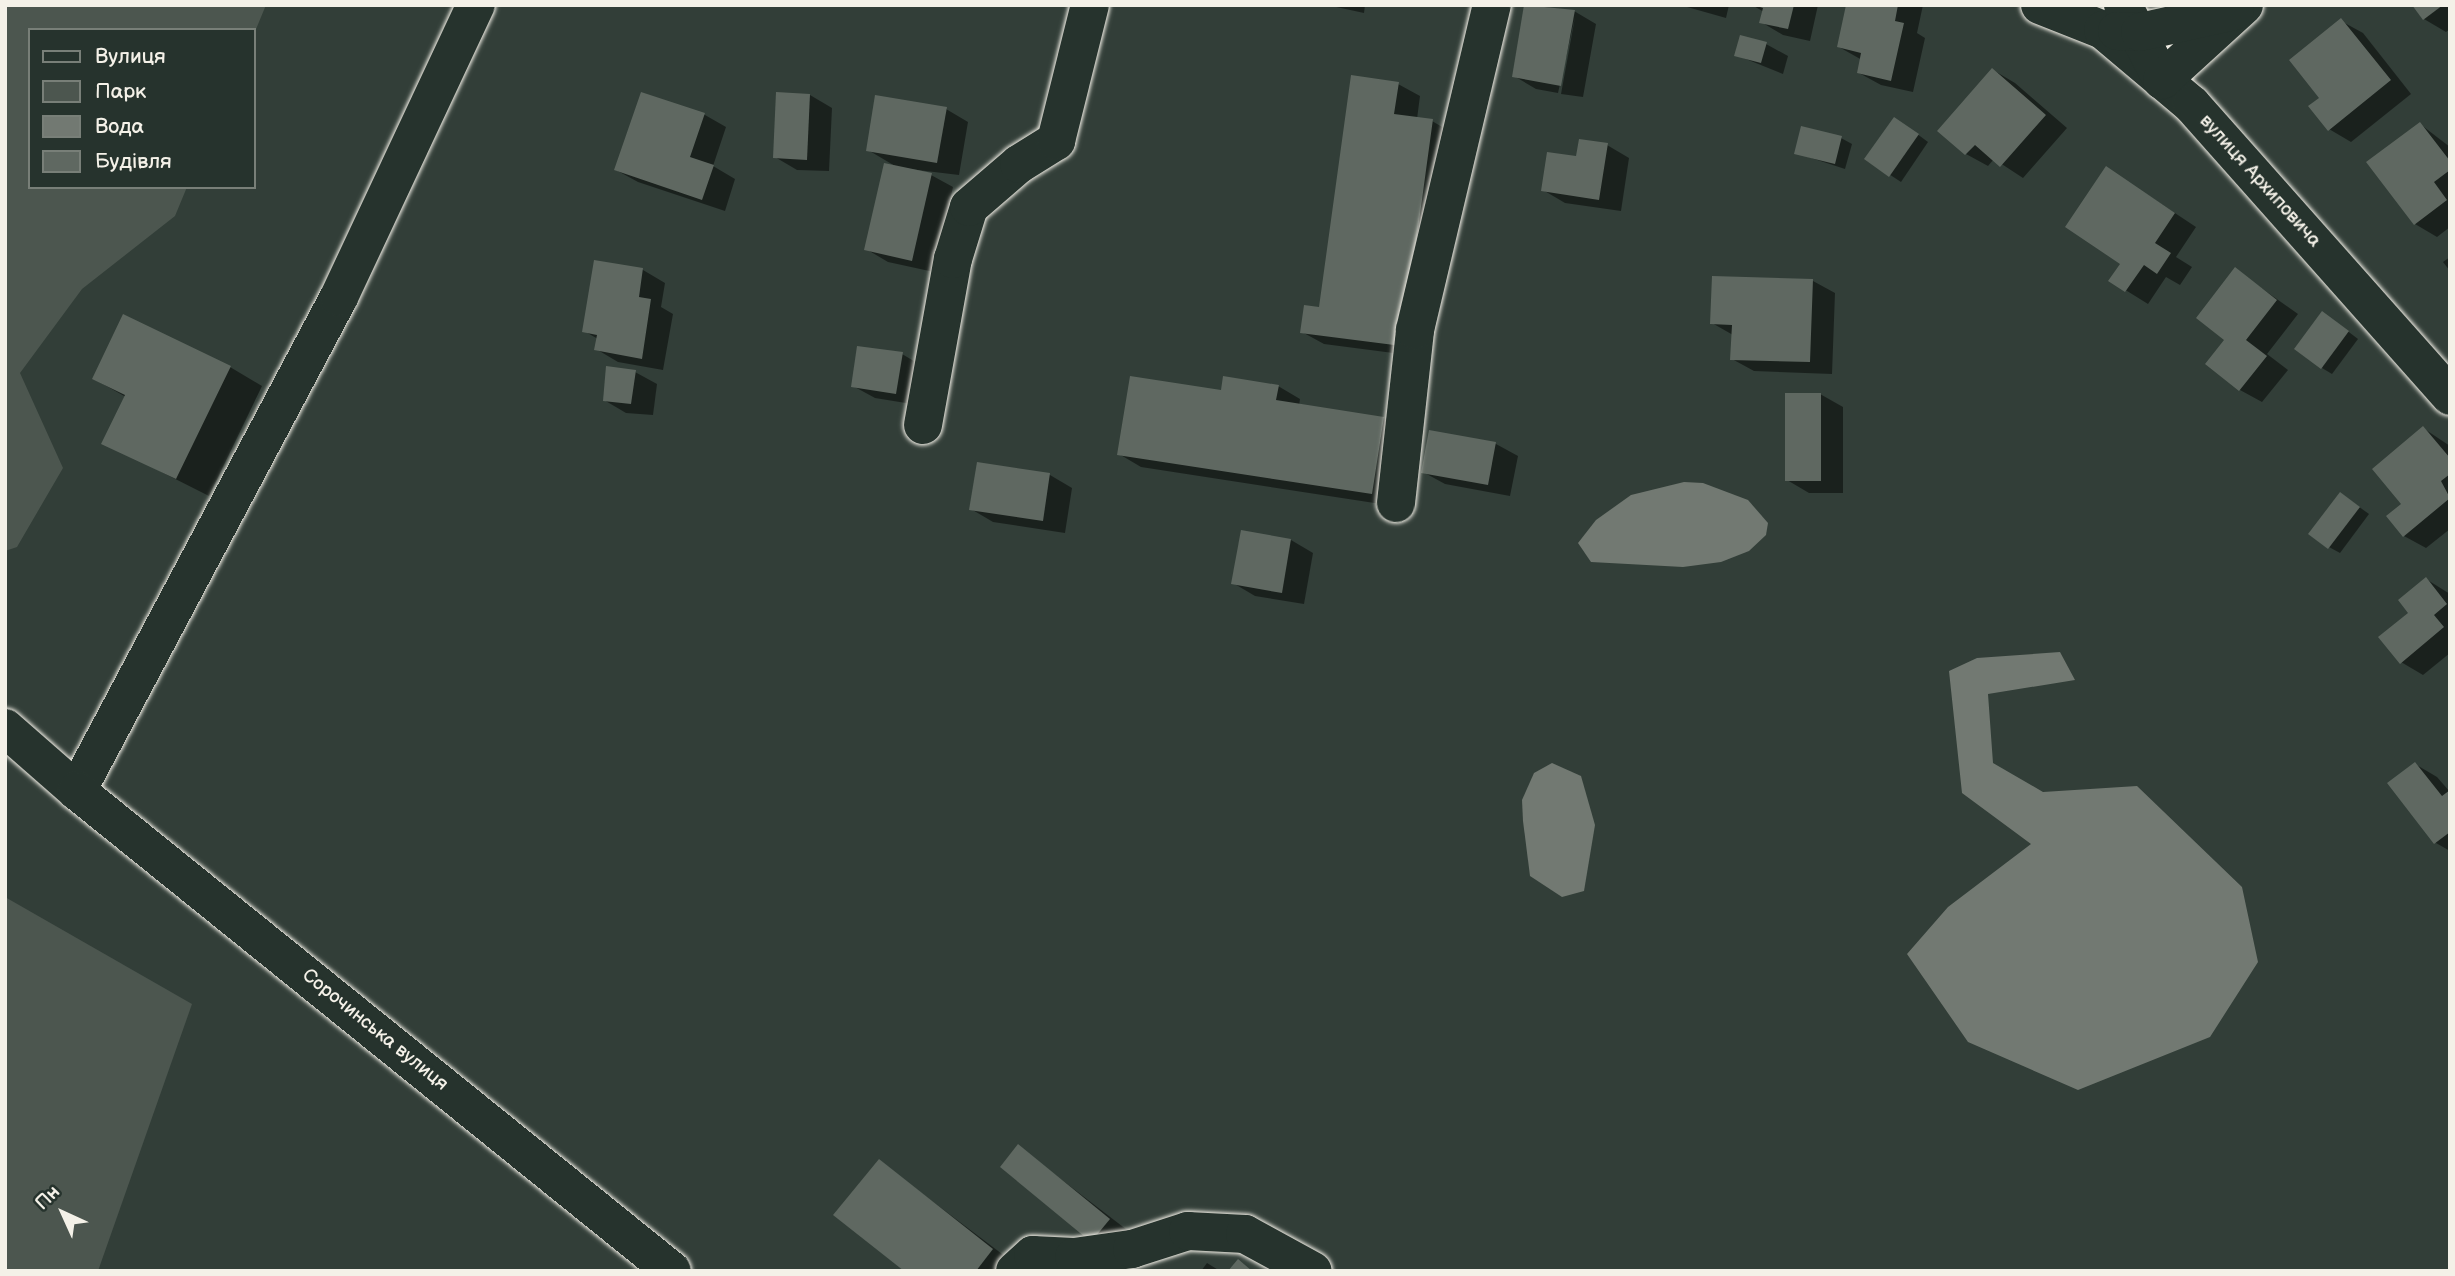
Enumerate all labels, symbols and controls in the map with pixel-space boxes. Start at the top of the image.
legend [28,28,256,189]
text: Вулиця [95,44,166,69]
text: Парк [95,79,146,104]
street label: вулиця Архиповича [2194,110,2326,252]
text: Вода [95,114,144,139]
text: Будівля [95,149,172,174]
street label: Сорочинська вулиця [297,964,453,1096]
north arrow [28,1178,98,1248]
text: Пн [31,1181,65,1215]

